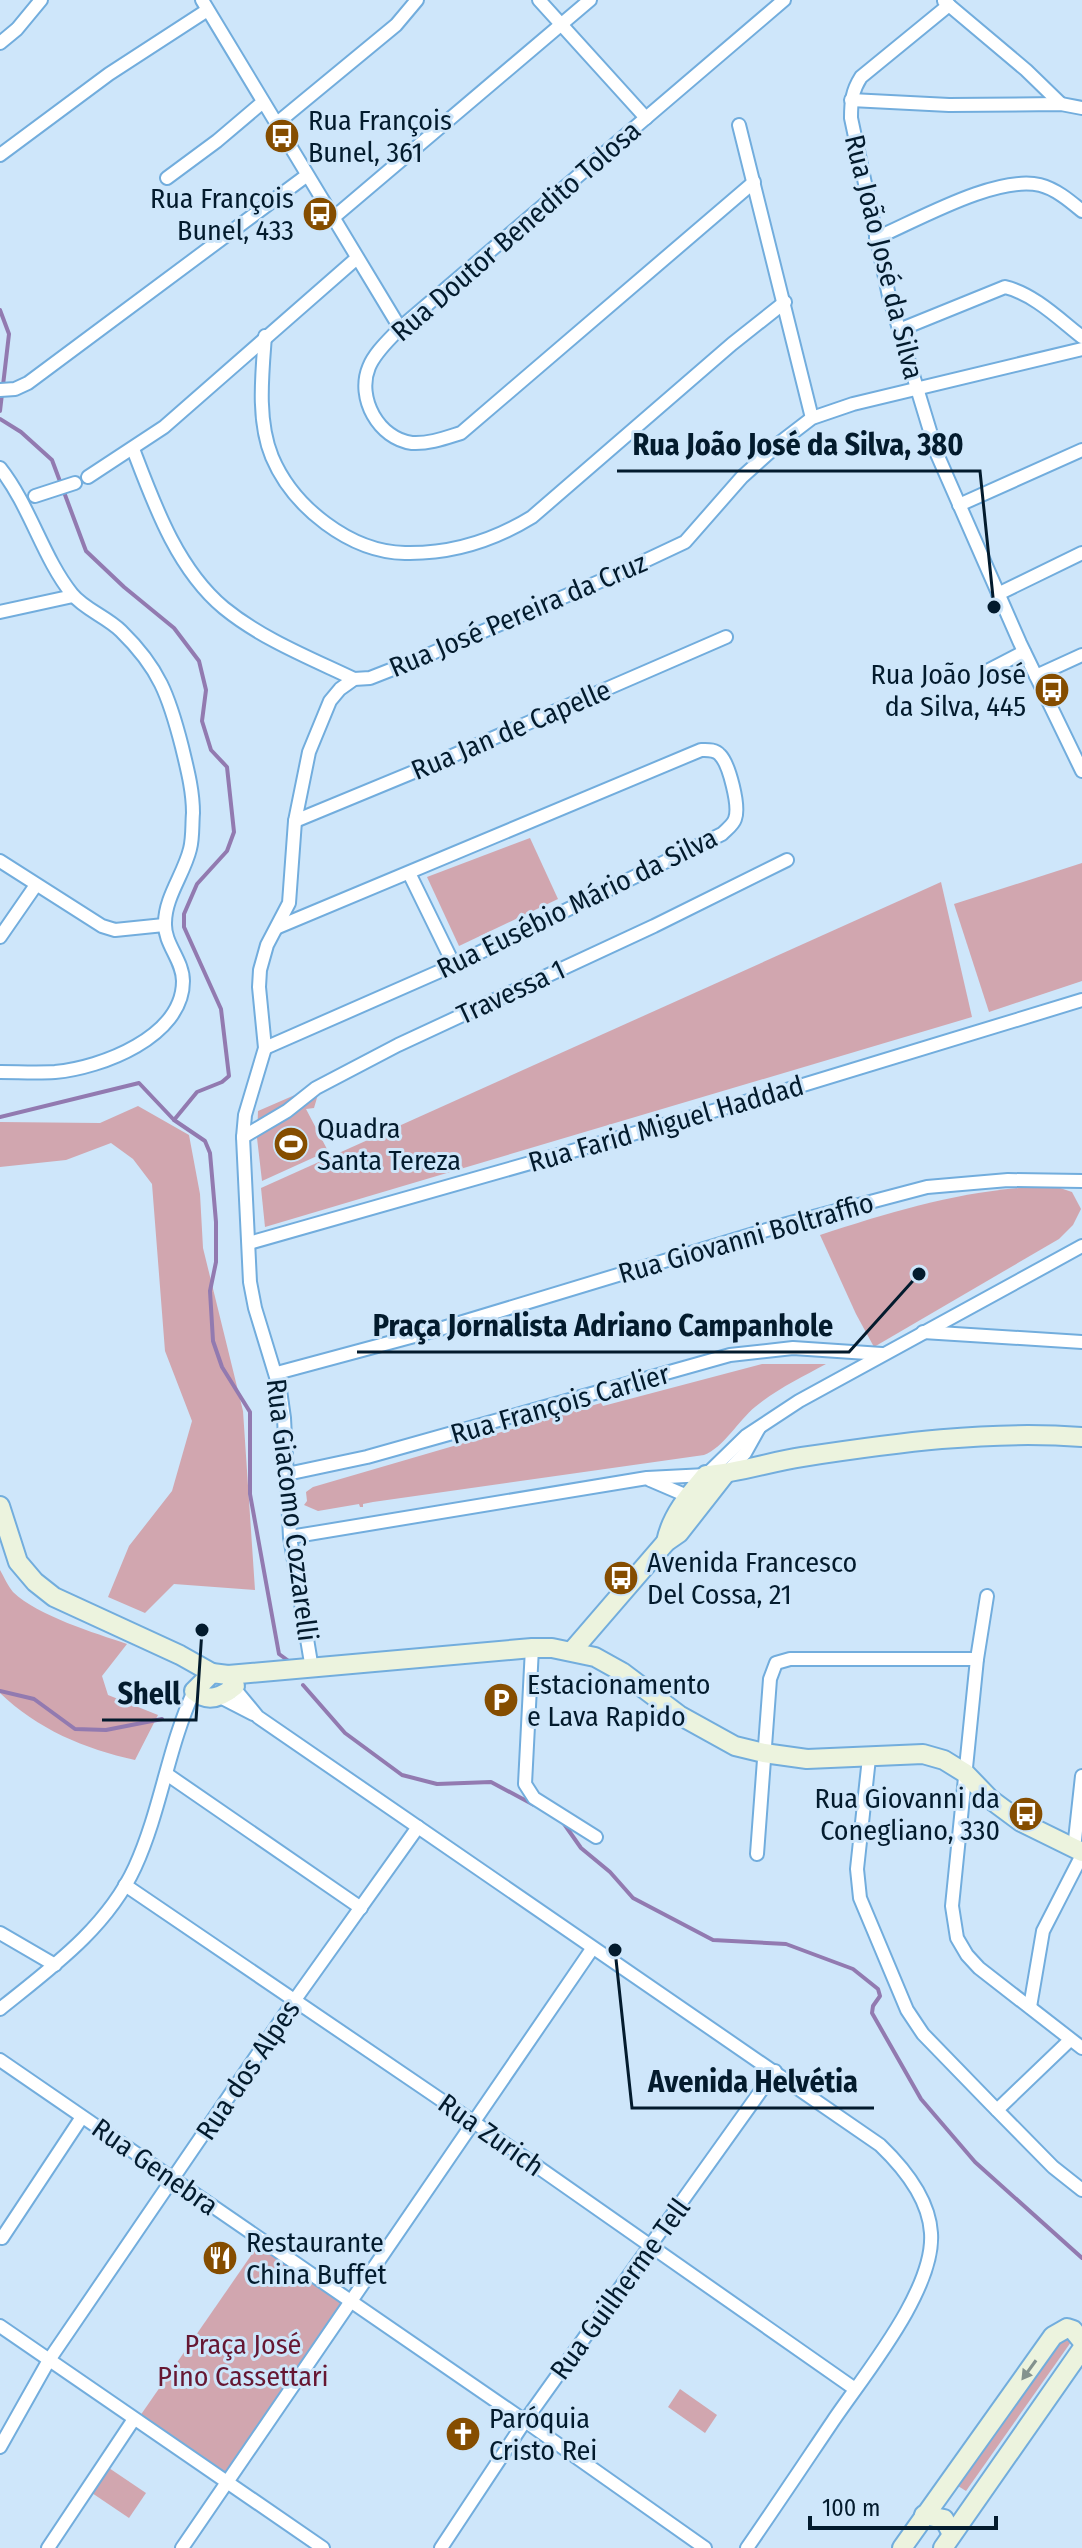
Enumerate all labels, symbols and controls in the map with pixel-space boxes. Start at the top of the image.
place label: Rua François Bunel, 361 [308,104,452,169]
street label: Rua Doutor Benedito Tolosa [385,114,647,348]
bus stop icon: Rua François Bunel, 361 [263,117,301,155]
street label: Rua João José da Silva [838,131,930,383]
place label: Rua François Bunel, 433 [150,182,294,247]
bus stop icon: Rua François Bunel, 433 [301,195,339,233]
callout: Rua João José da Silva, 380 [617,417,980,471]
text: Rua João José da Silva, 380 [632,427,964,463]
street label: Rua José Pereira da Cruz [384,546,652,684]
place label: Rua João José da Silva, 445 [870,658,1026,723]
bus stop icon: Rua João José da Silva, 445 [1033,671,1071,709]
street label: Rua Jan de Capelle [406,673,616,787]
street label: Rua Eusébio Mário da Silva [432,821,722,985]
street label: Travessa 1 [452,953,570,1031]
street label: Rua Farid Miguel Haddad [525,1069,807,1179]
place label: Quadra Santa Tereza [317,1112,461,1177]
sports icon: Quadra Santa Tereza [272,1125,310,1163]
street label: Rua Giovanni Boltraffio [615,1186,877,1290]
callout: Praça Jornalista Adriano Campanhole [357,1298,849,1352]
text: Praça Jornalista Adriano Campanhole [373,1308,833,1345]
street label: Rua François Carlier [447,1357,673,1451]
street label: Rua Giacomo Cozzarelli [260,1377,324,1643]
place label: Avenida Francesco Del Cossa, 21 [647,1546,857,1611]
bus stop icon: Avenida Francesco Del Cossa, 21 [602,1559,640,1597]
callout: Shell [102,1666,196,1720]
place label: Estacionamento e Lava Rapido [527,1668,710,1733]
text: Shell [118,1676,181,1712]
parking icon: Estacionamento e Lava Rapido [482,1681,520,1719]
place label: Rua Giovanni da Conegliano, 330 [814,1782,1000,1847]
bus stop icon: Rua Giovanni da Conegliano, 330 [1007,1795,1045,1833]
street label: Rua dos Alpes [189,1994,307,2146]
callout: Avenida Helvétia [632,2054,874,2108]
text: Avenida Helvétia [647,2064,858,2100]
street label: Rua Zurich [432,2087,550,2183]
street label: Rua Genebra [86,2112,224,2222]
street label: Rua Guilherme Tell [543,2192,697,2386]
place label: Restaurante China Buffet [246,2226,387,2291]
restaurant icon: Restaurante China Buffet [201,2239,239,2277]
park label: Praça José Pino Cassettari [157,2328,329,2393]
one-way arrow [1022,2359,1037,2380]
place label: Paróquia Cristo Rei [489,2402,597,2467]
church icon: Paróquia Cristo Rei [444,2415,482,2453]
scale bar [810,2480,996,2530]
text: 100 m [822,2494,880,2522]

